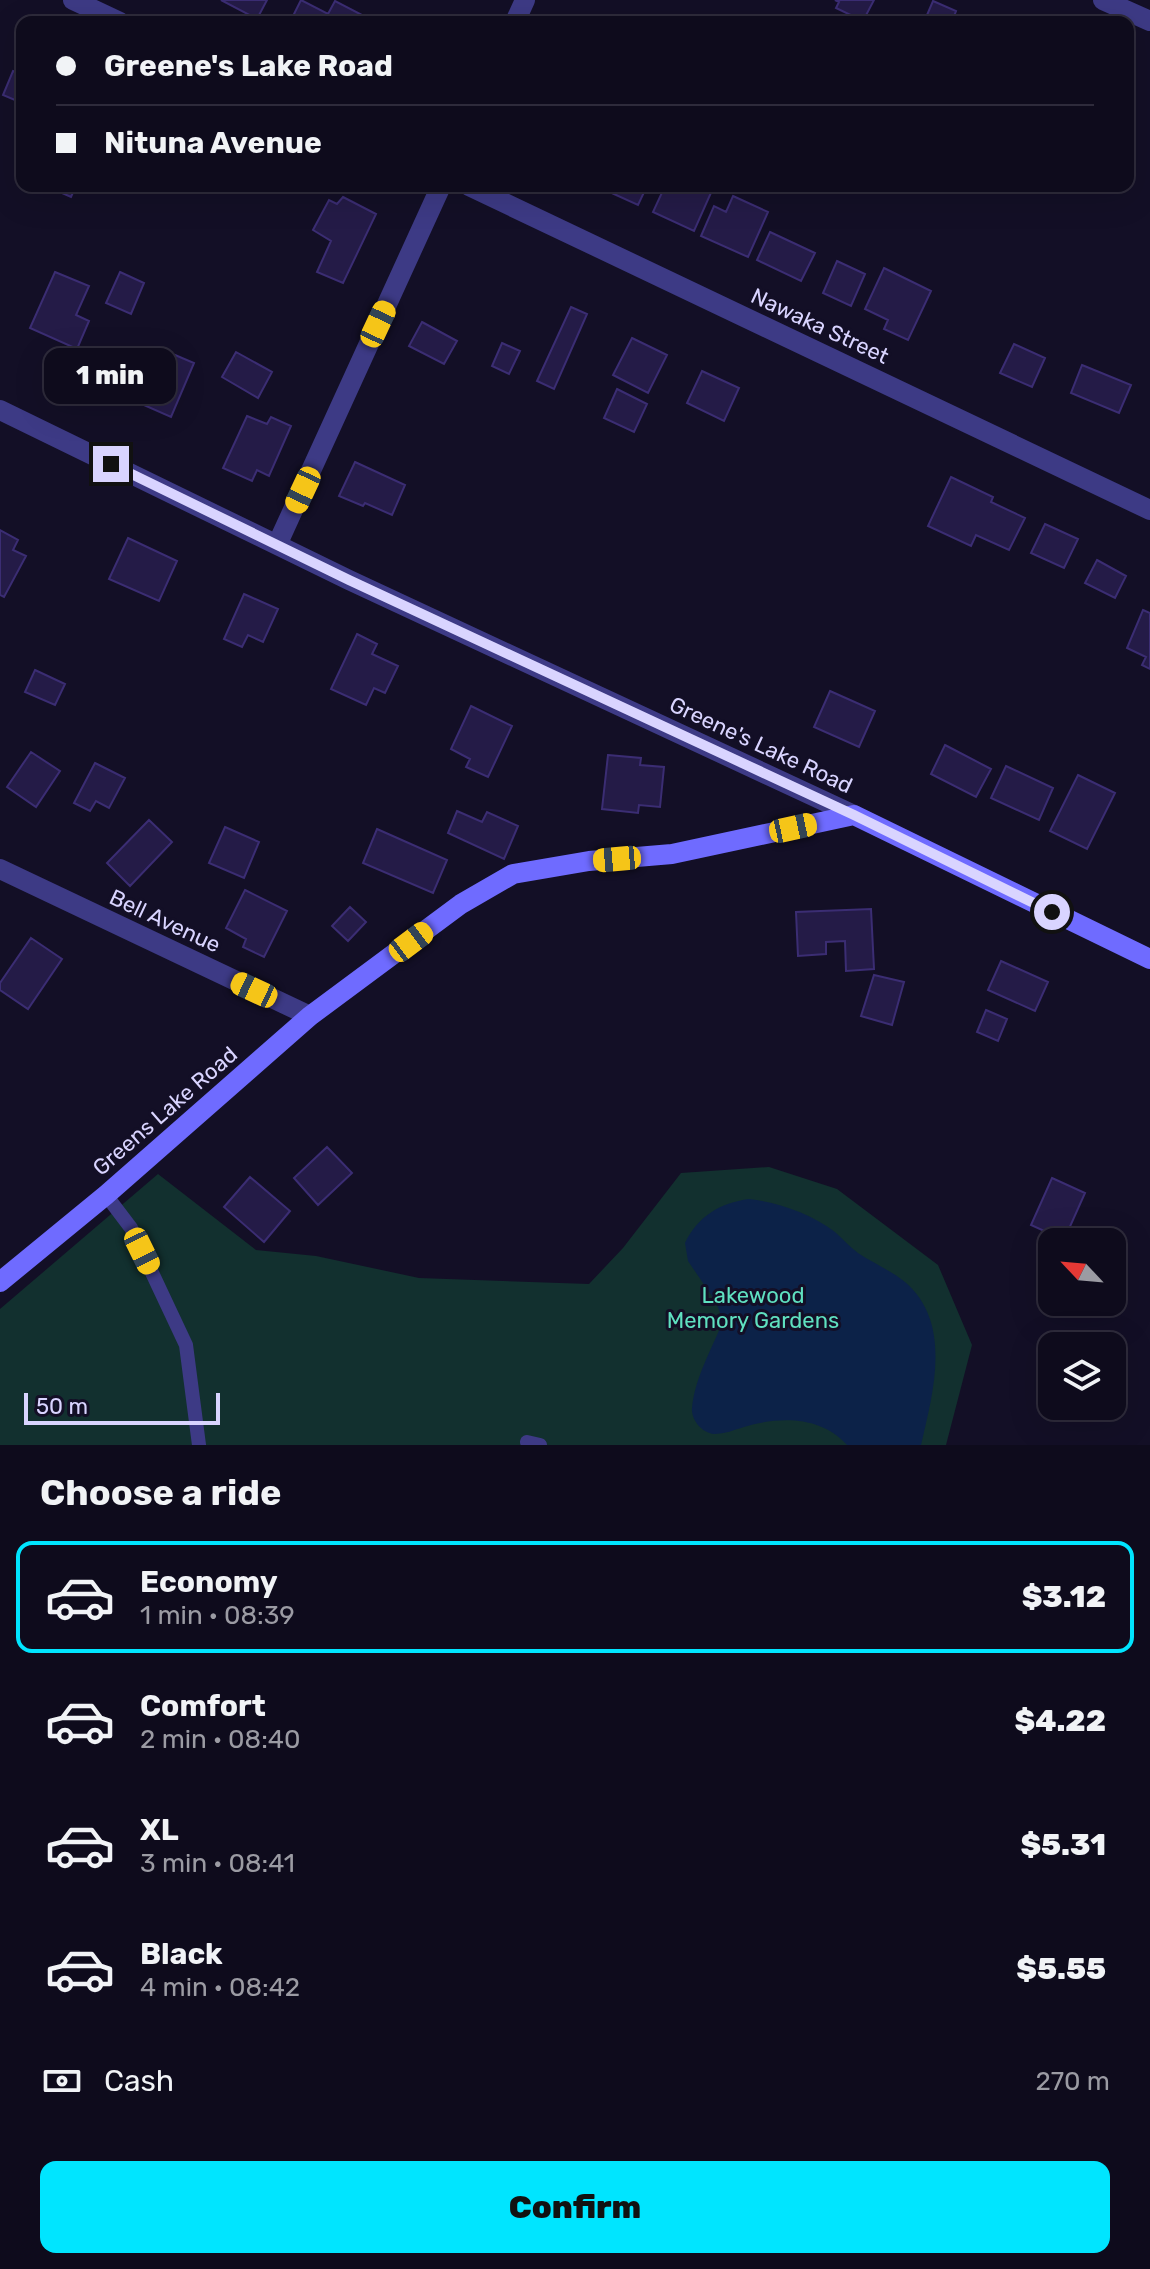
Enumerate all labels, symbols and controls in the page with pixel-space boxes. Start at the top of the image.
text: Greene's Lake Road [104,48,393,84]
text: Nituna Avenue [104,125,322,161]
street label: Nawaka Street [747,282,894,370]
car [357,297,399,351]
callout: 1 min [45,348,177,404]
text: 1 min [76,360,144,391]
route end [93,446,129,482]
car [282,463,324,517]
street label: Greene's Lake Road [665,691,857,799]
car [767,811,819,845]
car [592,845,642,873]
street label: Bell Avenue [105,883,225,959]
route start [1034,894,1070,930]
car [385,918,437,966]
car [227,969,281,1011]
street label: Greens Lake Road [87,1041,243,1181]
car [121,1224,163,1278]
north arrow [1038,1228,1126,1316]
map controls [1038,1228,1126,1420]
park label: Lakewood Memory Gardens [667,1282,839,1334]
button: layers [1038,1332,1126,1420]
scale bar [24,1389,220,1425]
text: 50 m [36,1393,88,1420]
text: Choose a ride [40,1471,281,1514]
icon: car [44,1561,116,1633]
text: Economy [140,1564,278,1600]
text: $3.12 [1022,1579,1106,1615]
text: 1 min · 08:39 [140,1600,295,1631]
icon: car [44,1685,116,1757]
text: Comfort [140,1688,266,1724]
text: $4.22 [1015,1703,1106,1739]
text: 2 min · 08:40 [140,1724,300,1755]
icon: car [44,1809,116,1881]
text: XL [140,1812,179,1848]
text: $5.31 [1020,1827,1106,1863]
text: 3 min · 08:41 [140,1848,295,1879]
icon: car [44,1933,116,2005]
text: Black [140,1936,223,1972]
text: $5.55 [1016,1951,1106,1987]
text: 4 min · 08:42 [140,1972,300,2003]
icon: cash [40,2059,84,2103]
text: Cash [104,2063,174,2099]
text: 270 m [1035,2066,1110,2097]
button: Confirm [40,2161,1110,2253]

